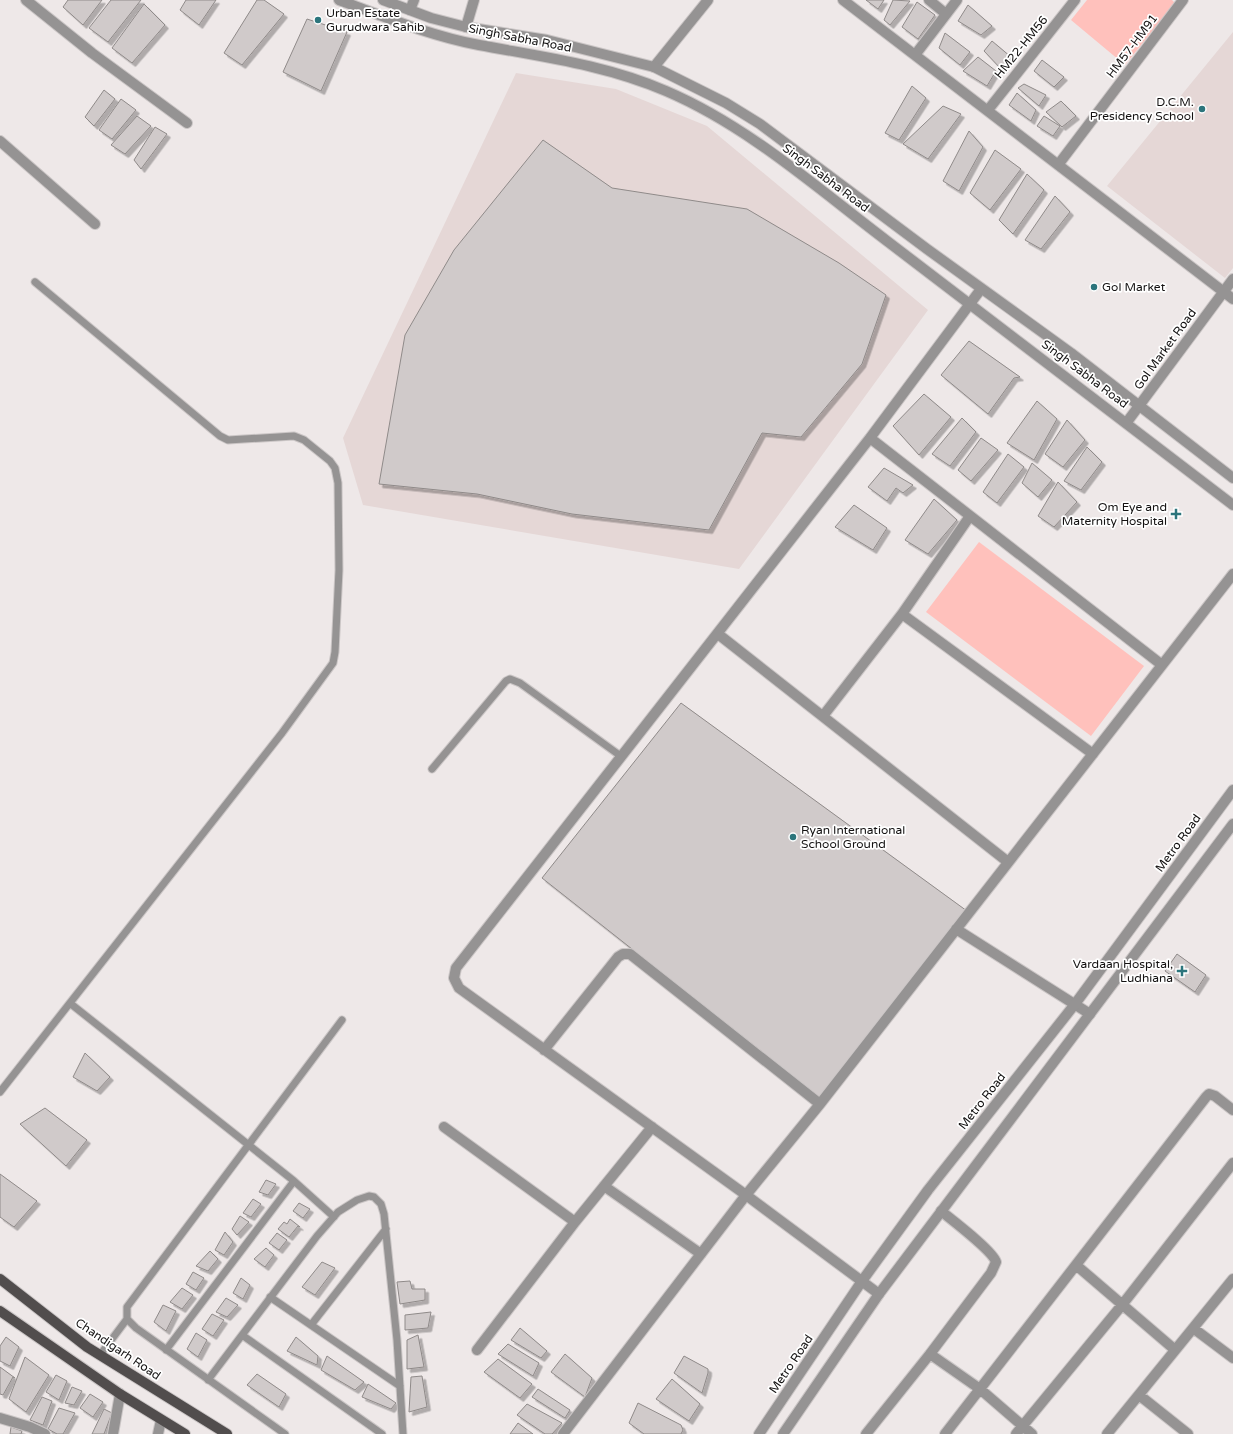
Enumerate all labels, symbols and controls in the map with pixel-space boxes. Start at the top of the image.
place label: Urban Estate Gurudwara Sahib [326,6,425,34]
street label: HM57-HM91 [1104,11,1160,81]
street label: HM22-HM56 [992,13,1050,81]
marker: Urban Estate Gurudwara Sahib [313,15,323,25]
street label: Singh Sabha Road [467,21,573,55]
place label: D.C.M. Presidency School [1090,95,1194,123]
marker: D.C.M. Presidency School [1197,104,1207,114]
street label: Singh Sabha Road [780,141,872,215]
place label: Gol Market [1102,280,1166,294]
marker: Gol Market [1089,282,1099,292]
street label: Gol Market Road [1131,306,1199,392]
street label: Singh Sabha Road [1039,337,1131,411]
place label: Om Eye and Maternity Hospital [1062,500,1167,528]
marker: Om Eye and Maternity Hospital [1170,508,1182,520]
street label: Metro Road [1152,811,1204,875]
place label: Ryan International School Ground [801,823,905,851]
marker: Ryan International School Ground [788,832,798,842]
place label: Vardaan Hospital, Ludhiana [1073,957,1173,985]
marker: Vardaan Hospital, Ludhiana [1176,965,1188,977]
street label: Metro Road [956,1070,1008,1132]
street label: Chandigarh Road [73,1315,163,1383]
street label: Metro Road [766,1332,816,1396]

